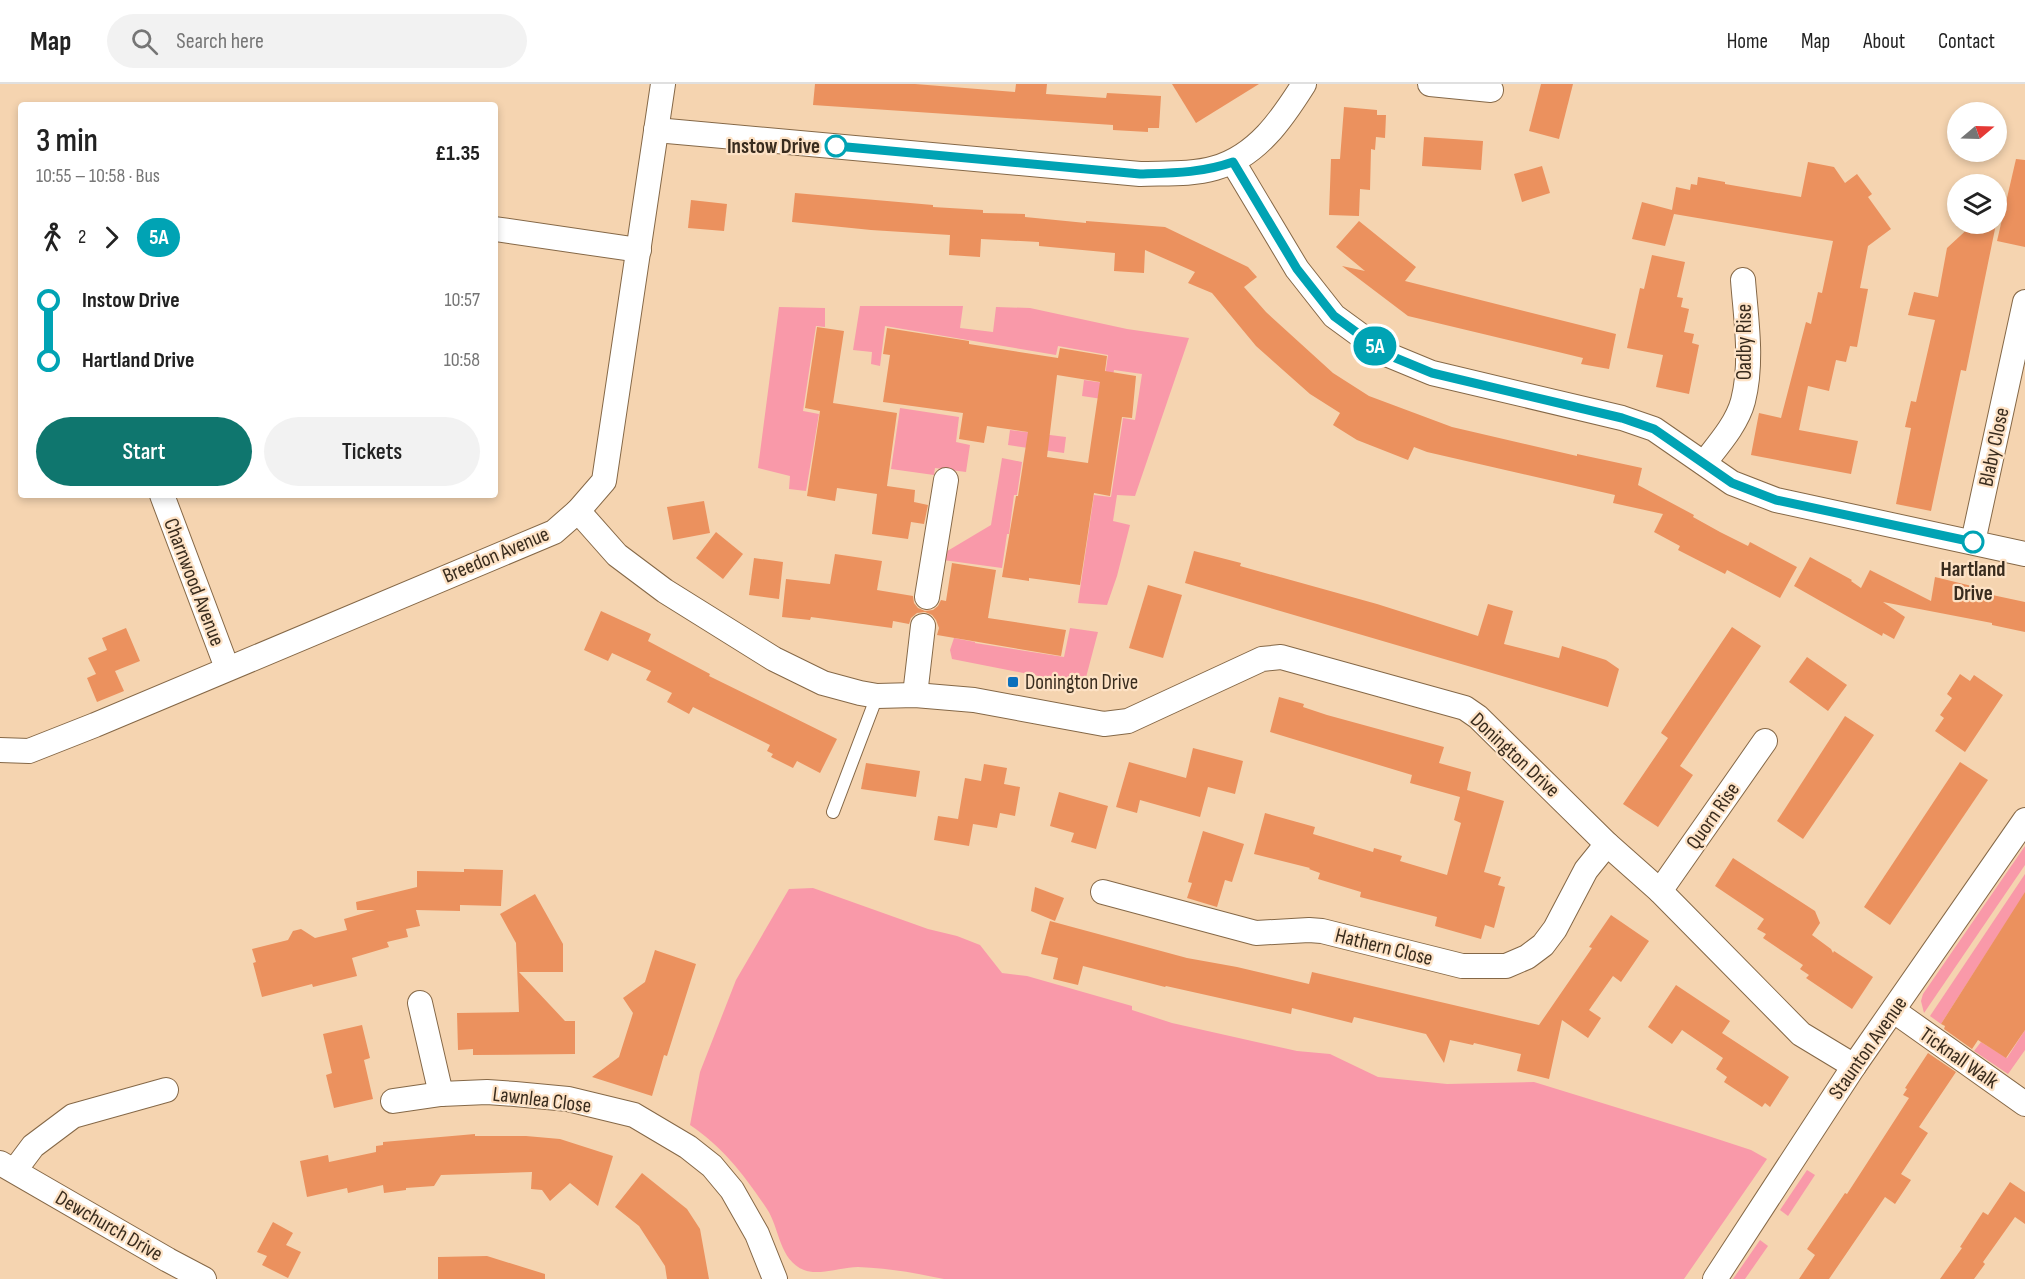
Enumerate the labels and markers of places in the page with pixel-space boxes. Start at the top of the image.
place label: Instow Drive [727,134,820,159]
marker: Instow Drive [825,135,847,157]
marker: Hartland Drive [1962,531,1984,553]
place label: Hartland Drive [1941,557,2005,606]
place label: Donington Drive [1025,670,1138,695]
marker: Donington Drive [1006,675,1020,689]

